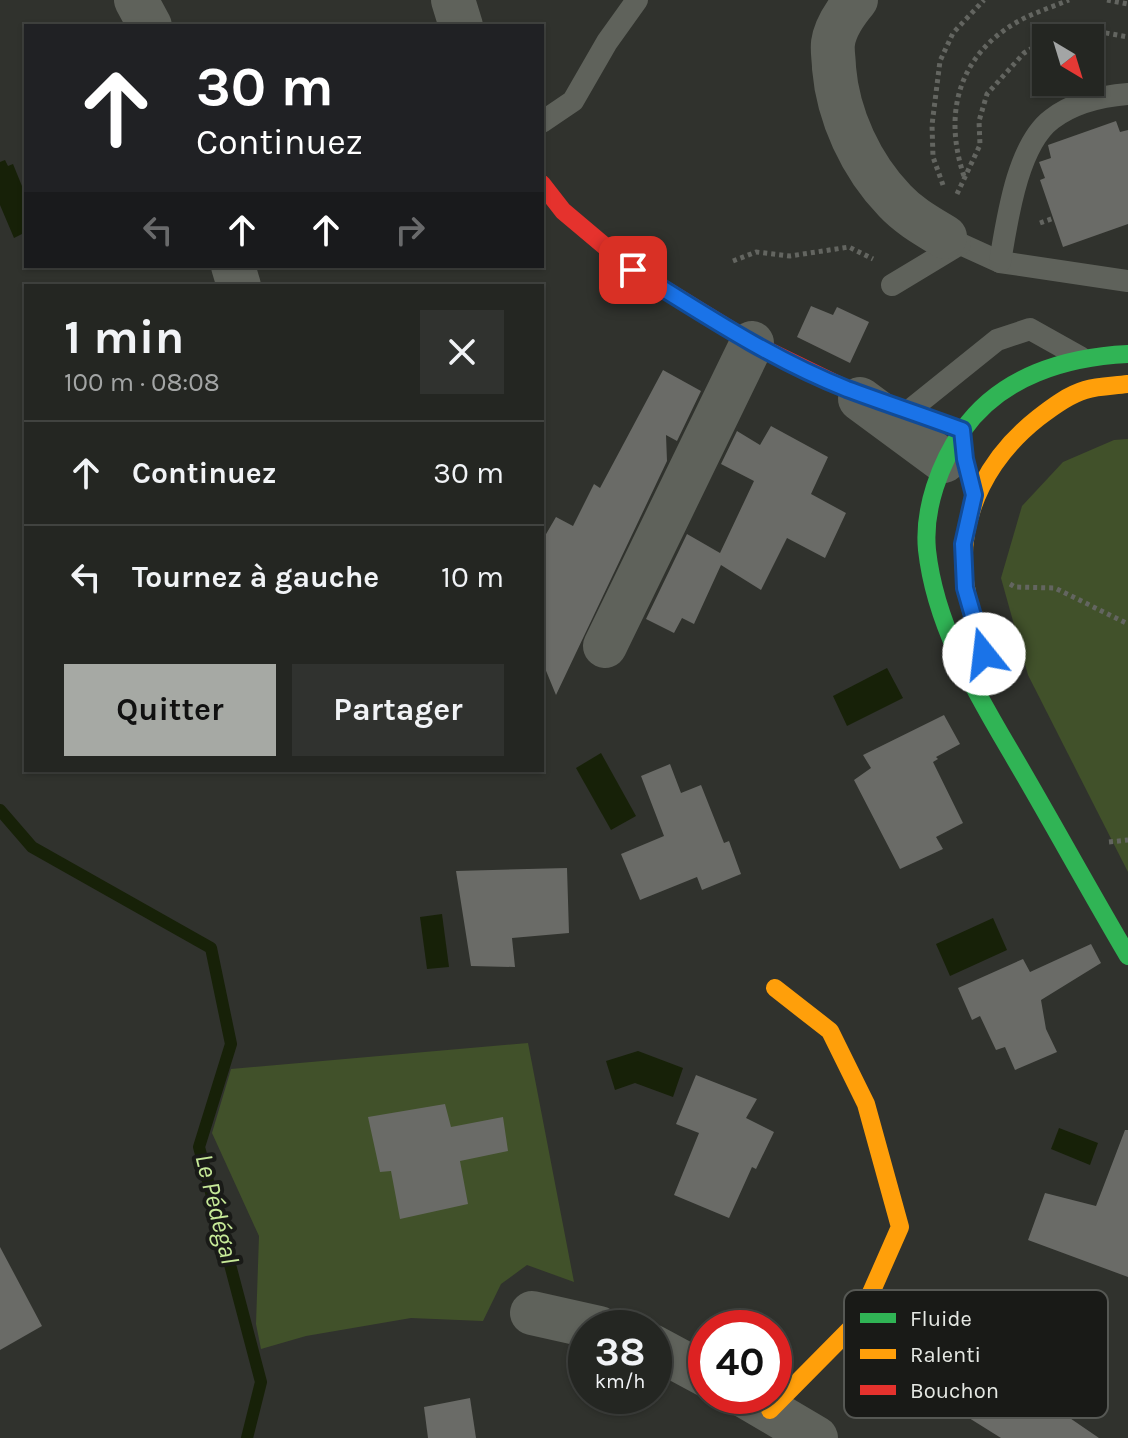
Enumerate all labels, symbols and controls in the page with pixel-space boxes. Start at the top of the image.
north arrow [1032,24,1104,96]
map controls [1032,24,1104,96]
text: 30 m [196,54,334,119]
icon: ahead [64,56,168,160]
text: Continuez [196,121,363,163]
icon: left [136,208,180,252]
icon: ahead [220,208,264,252]
icon: ahead [304,208,348,252]
icon: right [388,208,432,252]
pin [599,236,667,304]
icon: arrive [611,248,655,292]
text: 1 min [64,309,184,365]
button: close [420,310,504,394]
text: 100 m · 08:08 [64,367,220,398]
icon: ahead [64,451,108,495]
text: Continuez [132,455,277,491]
text: 30 m [433,455,504,491]
icon: left [64,555,108,599]
text: Tournez à gauche [132,559,379,595]
text: 10 m [441,559,504,595]
position arrow [942,612,1026,696]
button: Quitter [64,664,276,756]
button: Partager [292,664,504,756]
water label: Le Pédégal [188,1151,246,1267]
legend [844,1290,1108,1418]
text: Fluide [910,1306,972,1332]
speed limit sign: 40 [688,1310,792,1414]
text: 38 [595,1328,645,1375]
text: Ralenti [910,1342,981,1368]
text: km/h [595,1370,645,1393]
text: Bouchon [910,1378,999,1404]

